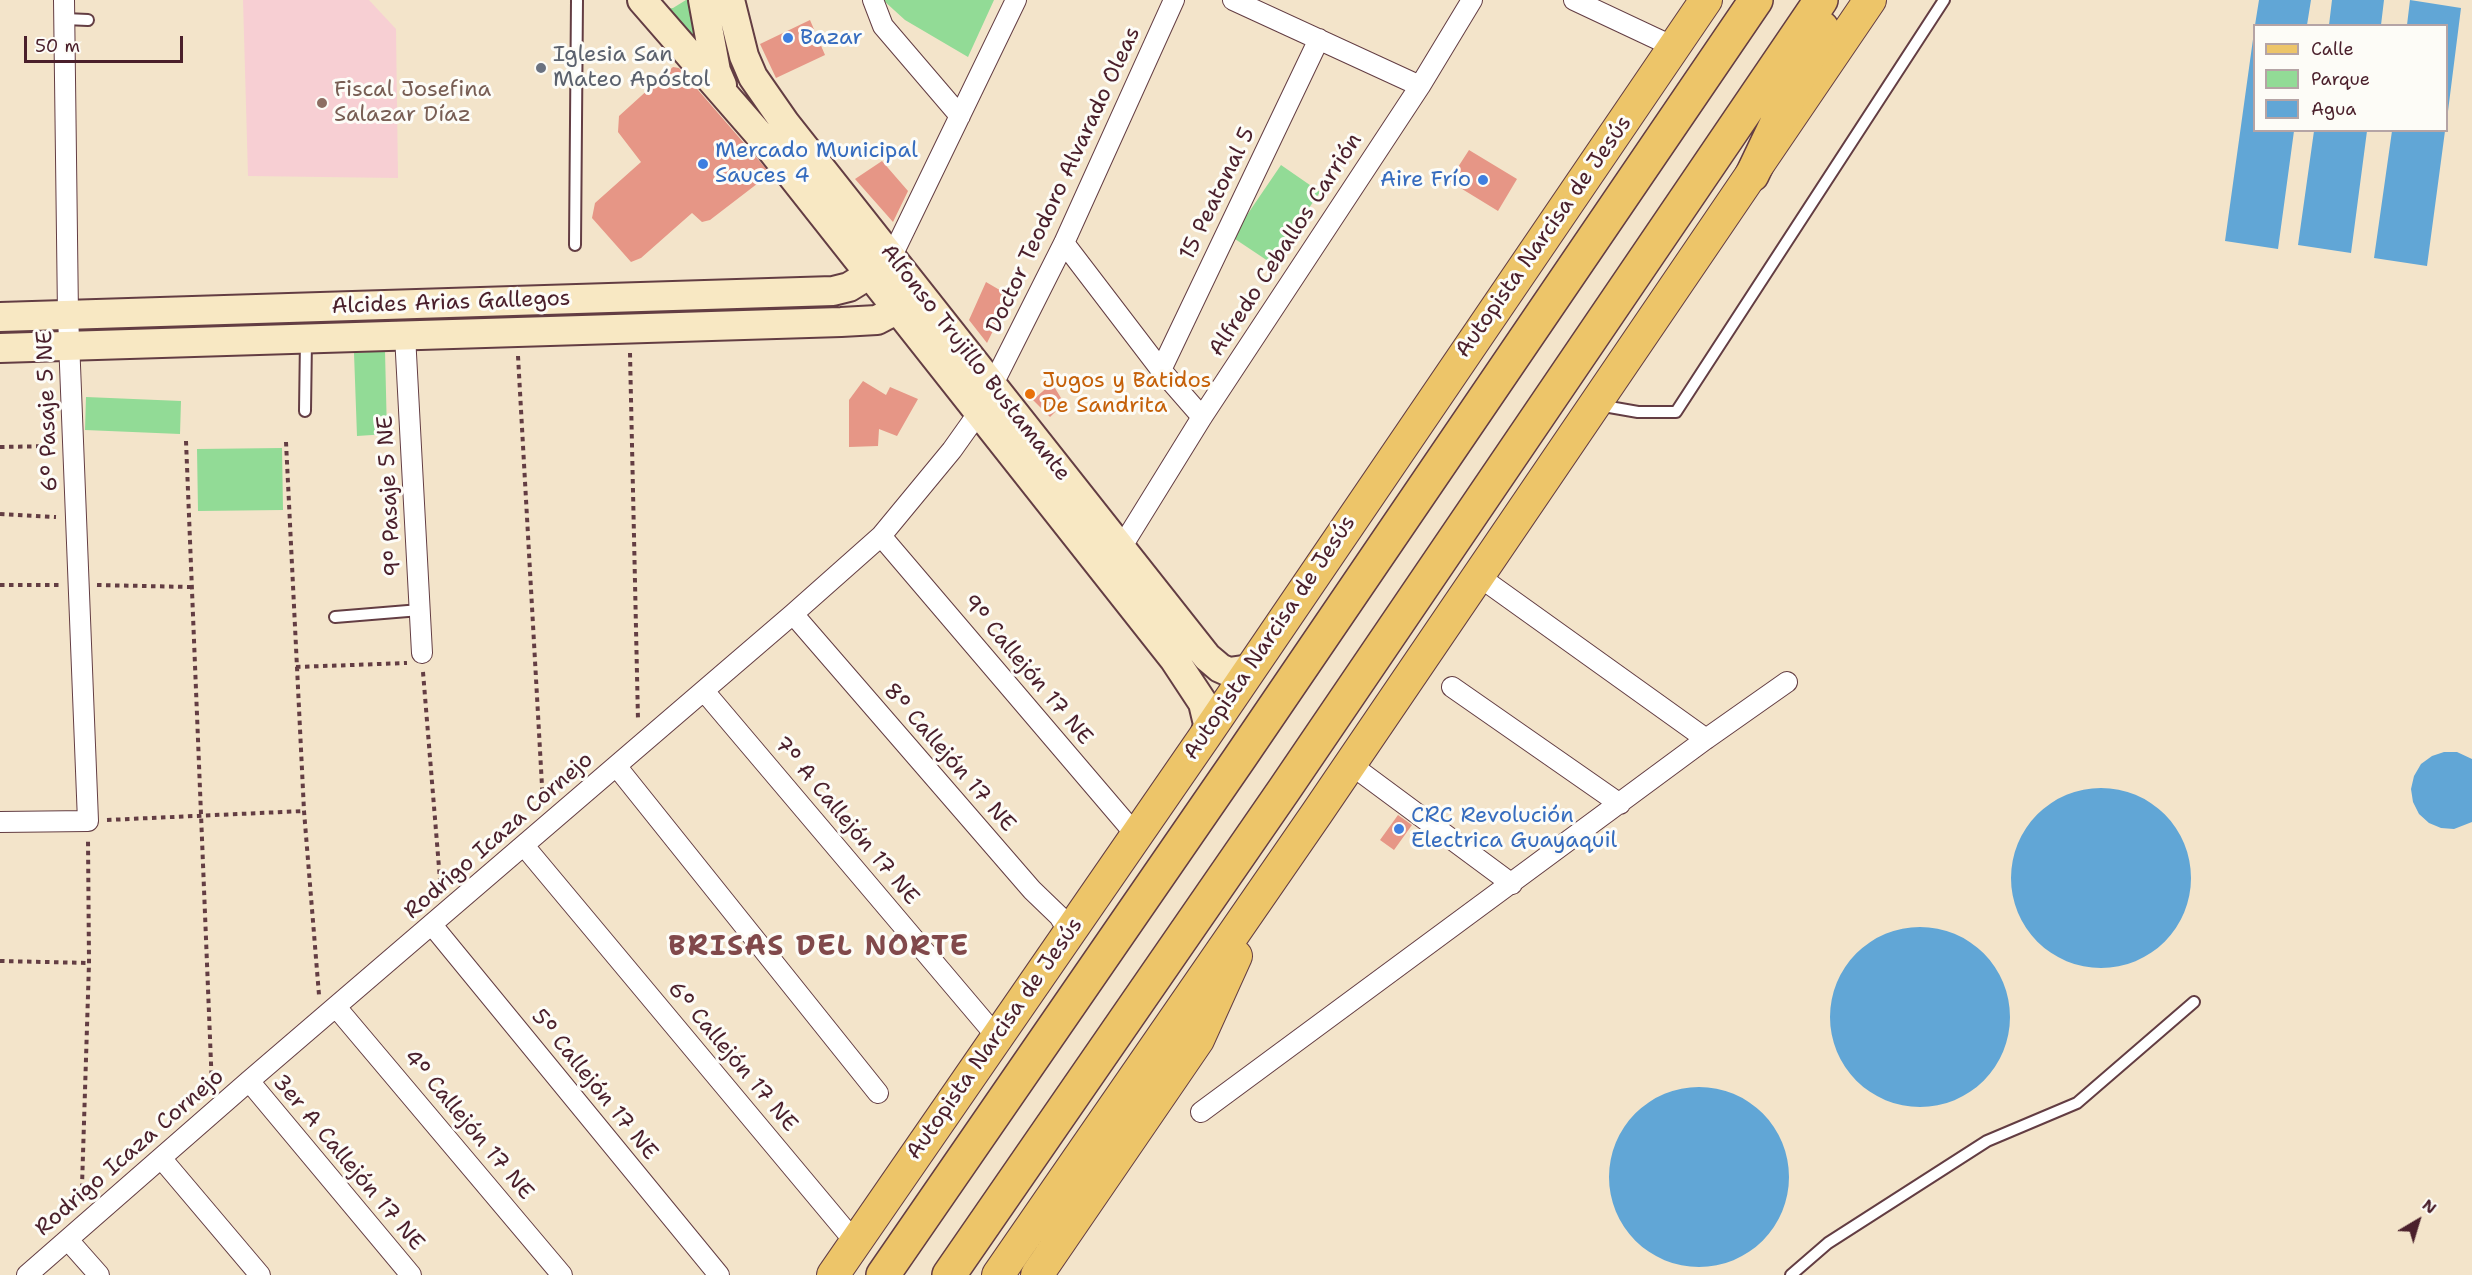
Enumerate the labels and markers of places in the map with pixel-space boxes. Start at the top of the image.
place label: Bazar [800,25,863,51]
marker: Bazar [781,31,795,45]
place label: Iglesia San Mateo Apóstol [553,42,710,94]
marker: Iglesia San Mateo Apóstol [534,61,548,75]
place label: Fiscal Josefina Salazar Díaz [334,77,491,128]
marker: Fiscal Josefina Salazar Díaz [315,96,329,110]
place label: Mercado Municipal Sauces 4 [715,138,918,190]
marker: Mercado Municipal Sauces 4 [696,157,710,171]
place label: Aire Frío [1380,167,1471,193]
marker: Aire Frío [1476,173,1490,187]
place label: Jugos y Batidos De Sandrita [1042,368,1211,420]
marker: Jugos y Batidos De Sandrita [1023,387,1037,401]
place label: CRC Revolución Electrica Guayaquil [1411,803,1617,854]
marker: CRC Revolución Electrica Guayaquil [1392,822,1406,836]

